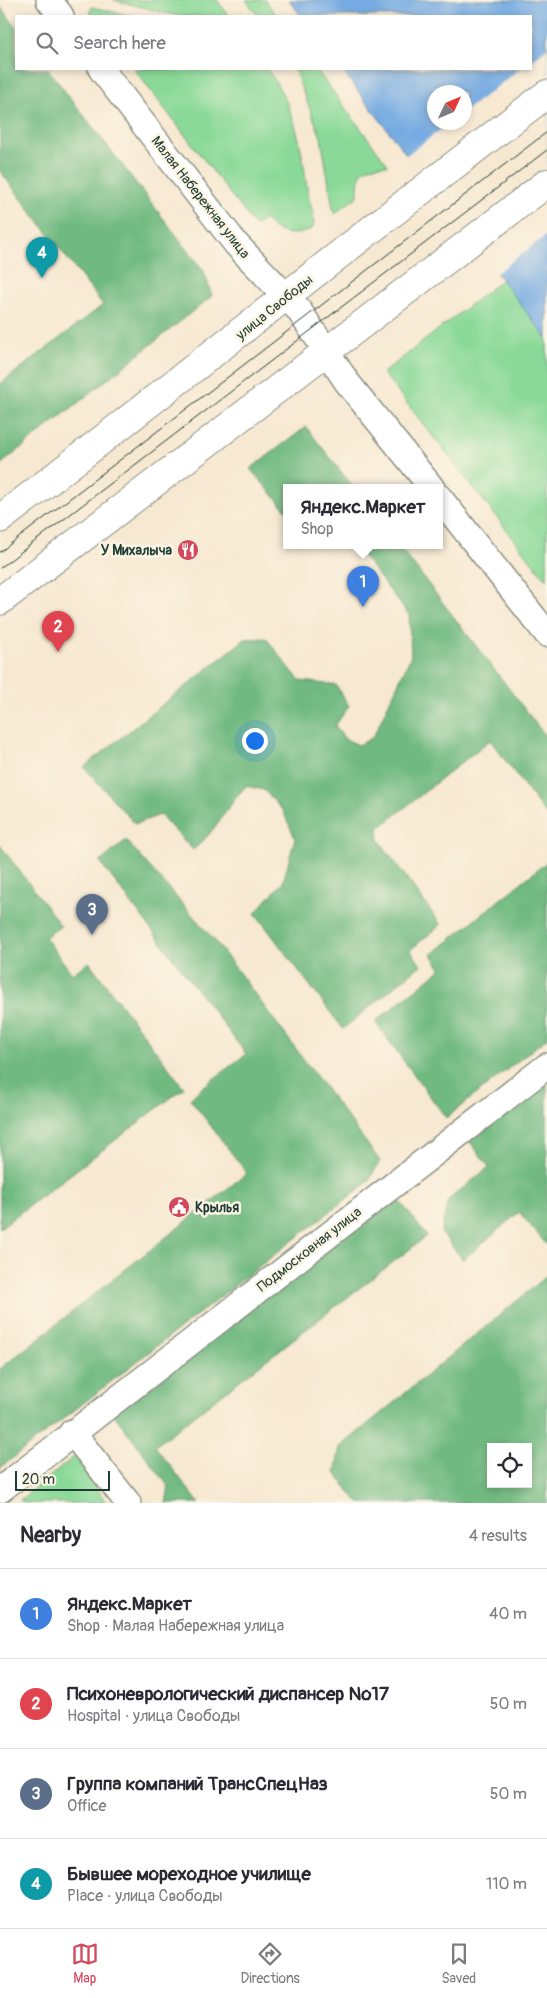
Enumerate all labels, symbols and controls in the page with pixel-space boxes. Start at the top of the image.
search box [15,15,532,70]
icon: search [33,29,61,57]
text: Search here [73,31,166,55]
north arrow [427,85,472,130]
street label: Малая Набережная улица [148,133,254,262]
pin: 4 [26,237,58,278]
street label: улица Свободы [232,271,316,344]
popup [283,484,443,549]
text: Яндекс.Маркет [300,495,426,519]
text: Shop [300,519,334,539]
restaurant icon: У Михалыча [176,538,200,562]
place label: У Михалыча [101,542,172,559]
pin: 1 [347,566,379,607]
pin: 2 [42,611,74,652]
your location [242,728,268,754]
pin: 3 [76,894,108,935]
public building icon: Крылья [167,1195,191,1219]
place label: Крылья [195,1199,239,1216]
street label: Подмосковная улица [254,1203,365,1295]
map controls [487,1443,532,1488]
button: locate [487,1443,532,1488]
scale bar [15,1468,110,1491]
text: 20 m [22,1471,55,1488]
text: Nearby [20,1522,81,1549]
text: 4 results [469,1526,527,1546]
text: Яндекс.Маркет [67,1592,192,1616]
text: 1 [33,1604,39,1624]
text: 40 m [489,1604,527,1624]
text: Shop · Малая Набережная улица [67,1616,284,1636]
text: Психоневрологический диспансер №17 [67,1682,389,1706]
text: 2 [32,1694,40,1714]
text: 50 m [490,1694,527,1714]
text: Hospital · улица Свободы [67,1706,240,1726]
text: Группа компаний ТрансСпецНаз [67,1772,328,1796]
text: 3 [32,1784,40,1804]
text: 50 m [490,1784,527,1804]
text: Office [67,1796,107,1816]
text: Бывшее мореходное училище [67,1862,311,1886]
text: 4 [31,1874,41,1894]
text: 110 m [486,1874,527,1894]
text: Place · улица Свободы [67,1886,223,1906]
tab: Map [71,1940,99,1987]
tab: Directions [240,1940,300,1987]
tab: Saved [441,1940,476,1987]

